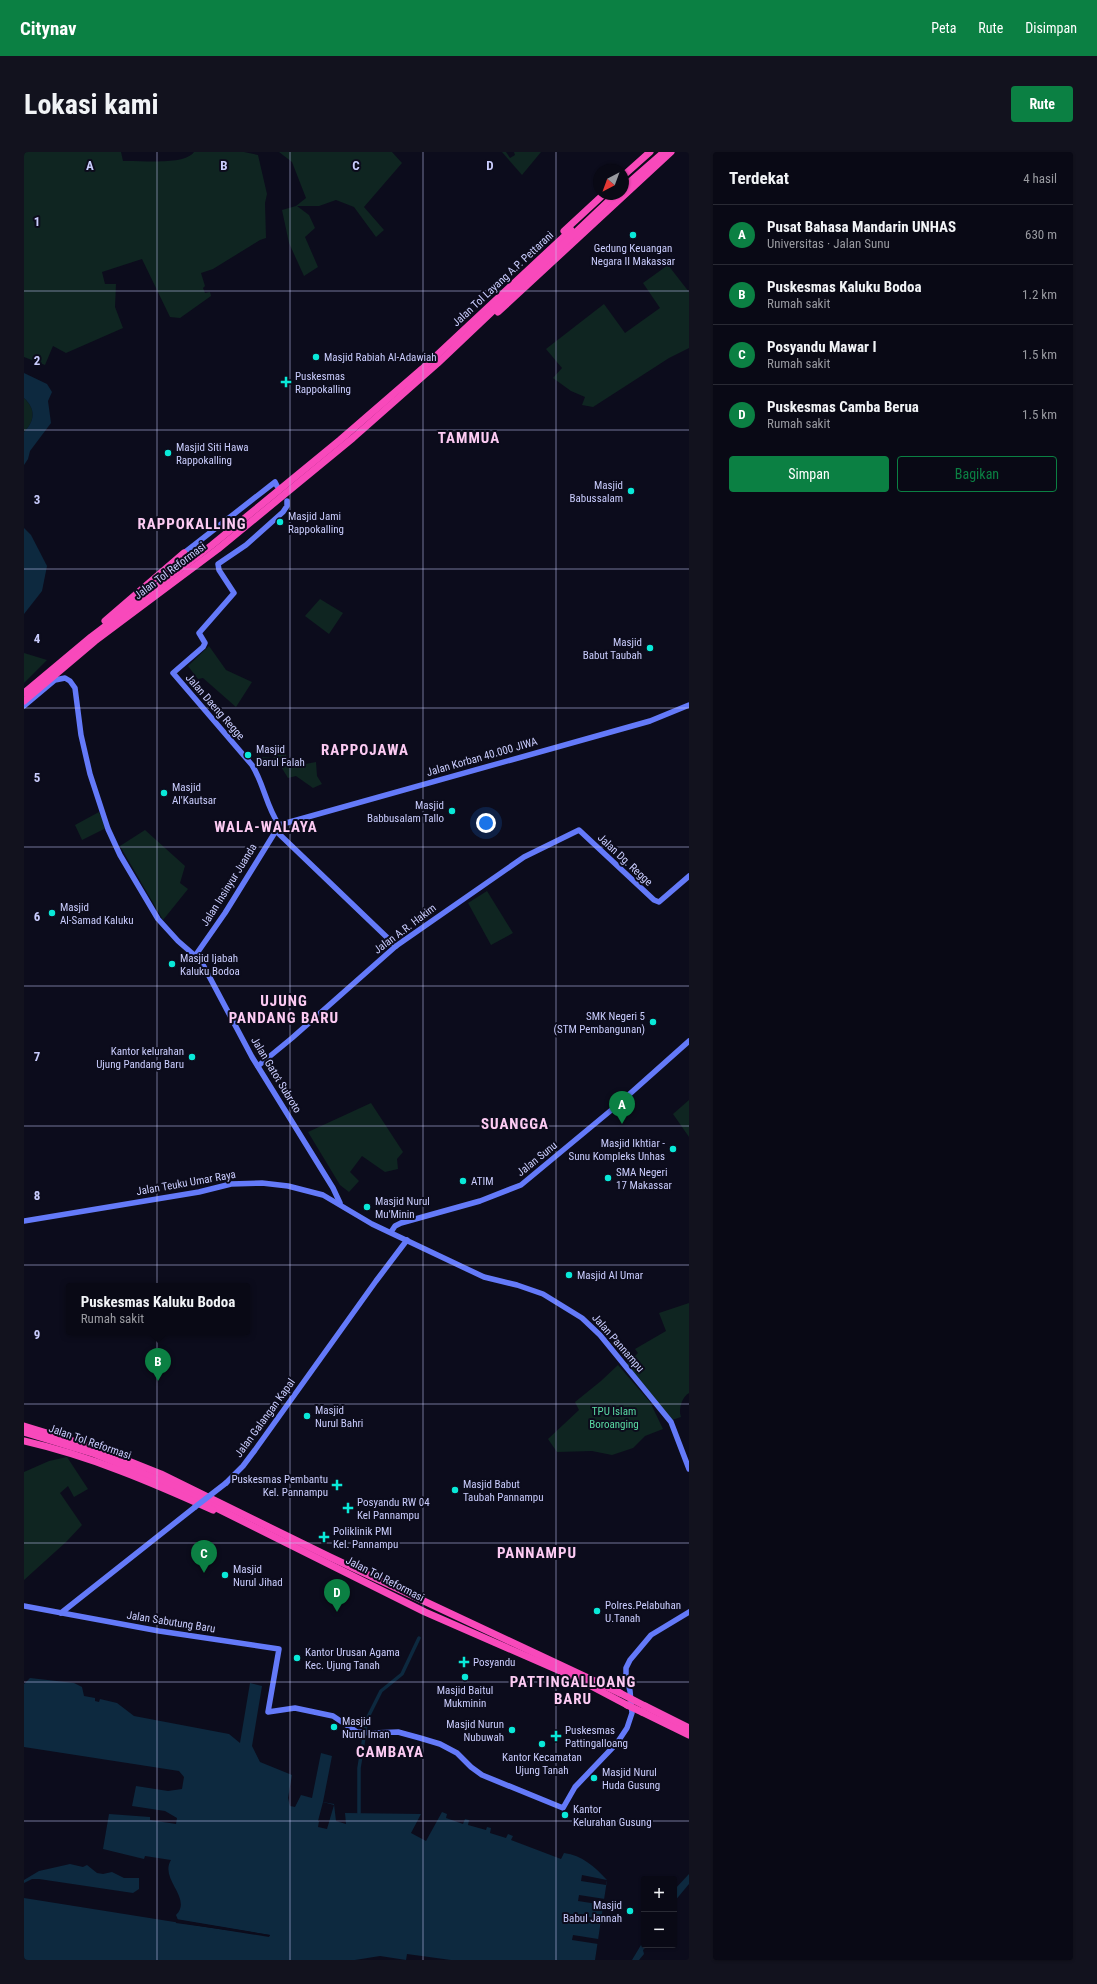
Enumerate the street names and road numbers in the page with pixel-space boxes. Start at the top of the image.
street label: Jalan Tol Layang A.P. Pettarani [450,229,556,329]
street label: Jalan Tol Reformasi [132,540,208,602]
street label: Jalan Daeng Regge [183,671,247,743]
street label: Jalan Korban 40.000 JIWA [425,735,540,779]
street label: Jalan Dg. Regge [595,831,655,889]
street label: Jalan Insinyur Juanda [198,841,260,929]
street label: Jalan A.R. Hakim [371,901,439,957]
street label: Jalan Gatot Subroto [248,1035,304,1116]
street label: Jalan Sunu [514,1139,560,1179]
street label: Jalan Teuku Umar Raya [135,1168,237,1198]
street label: Jalan Pannampu [589,1311,647,1375]
street label: Jalan Galangan Kapal [232,1376,298,1460]
street label: Jalan Tol Reformasi [47,1422,133,1462]
street label: Jalan Tol Reformasi [344,1554,426,1604]
street label: Jalan Sabutung Baru [126,1609,216,1635]

